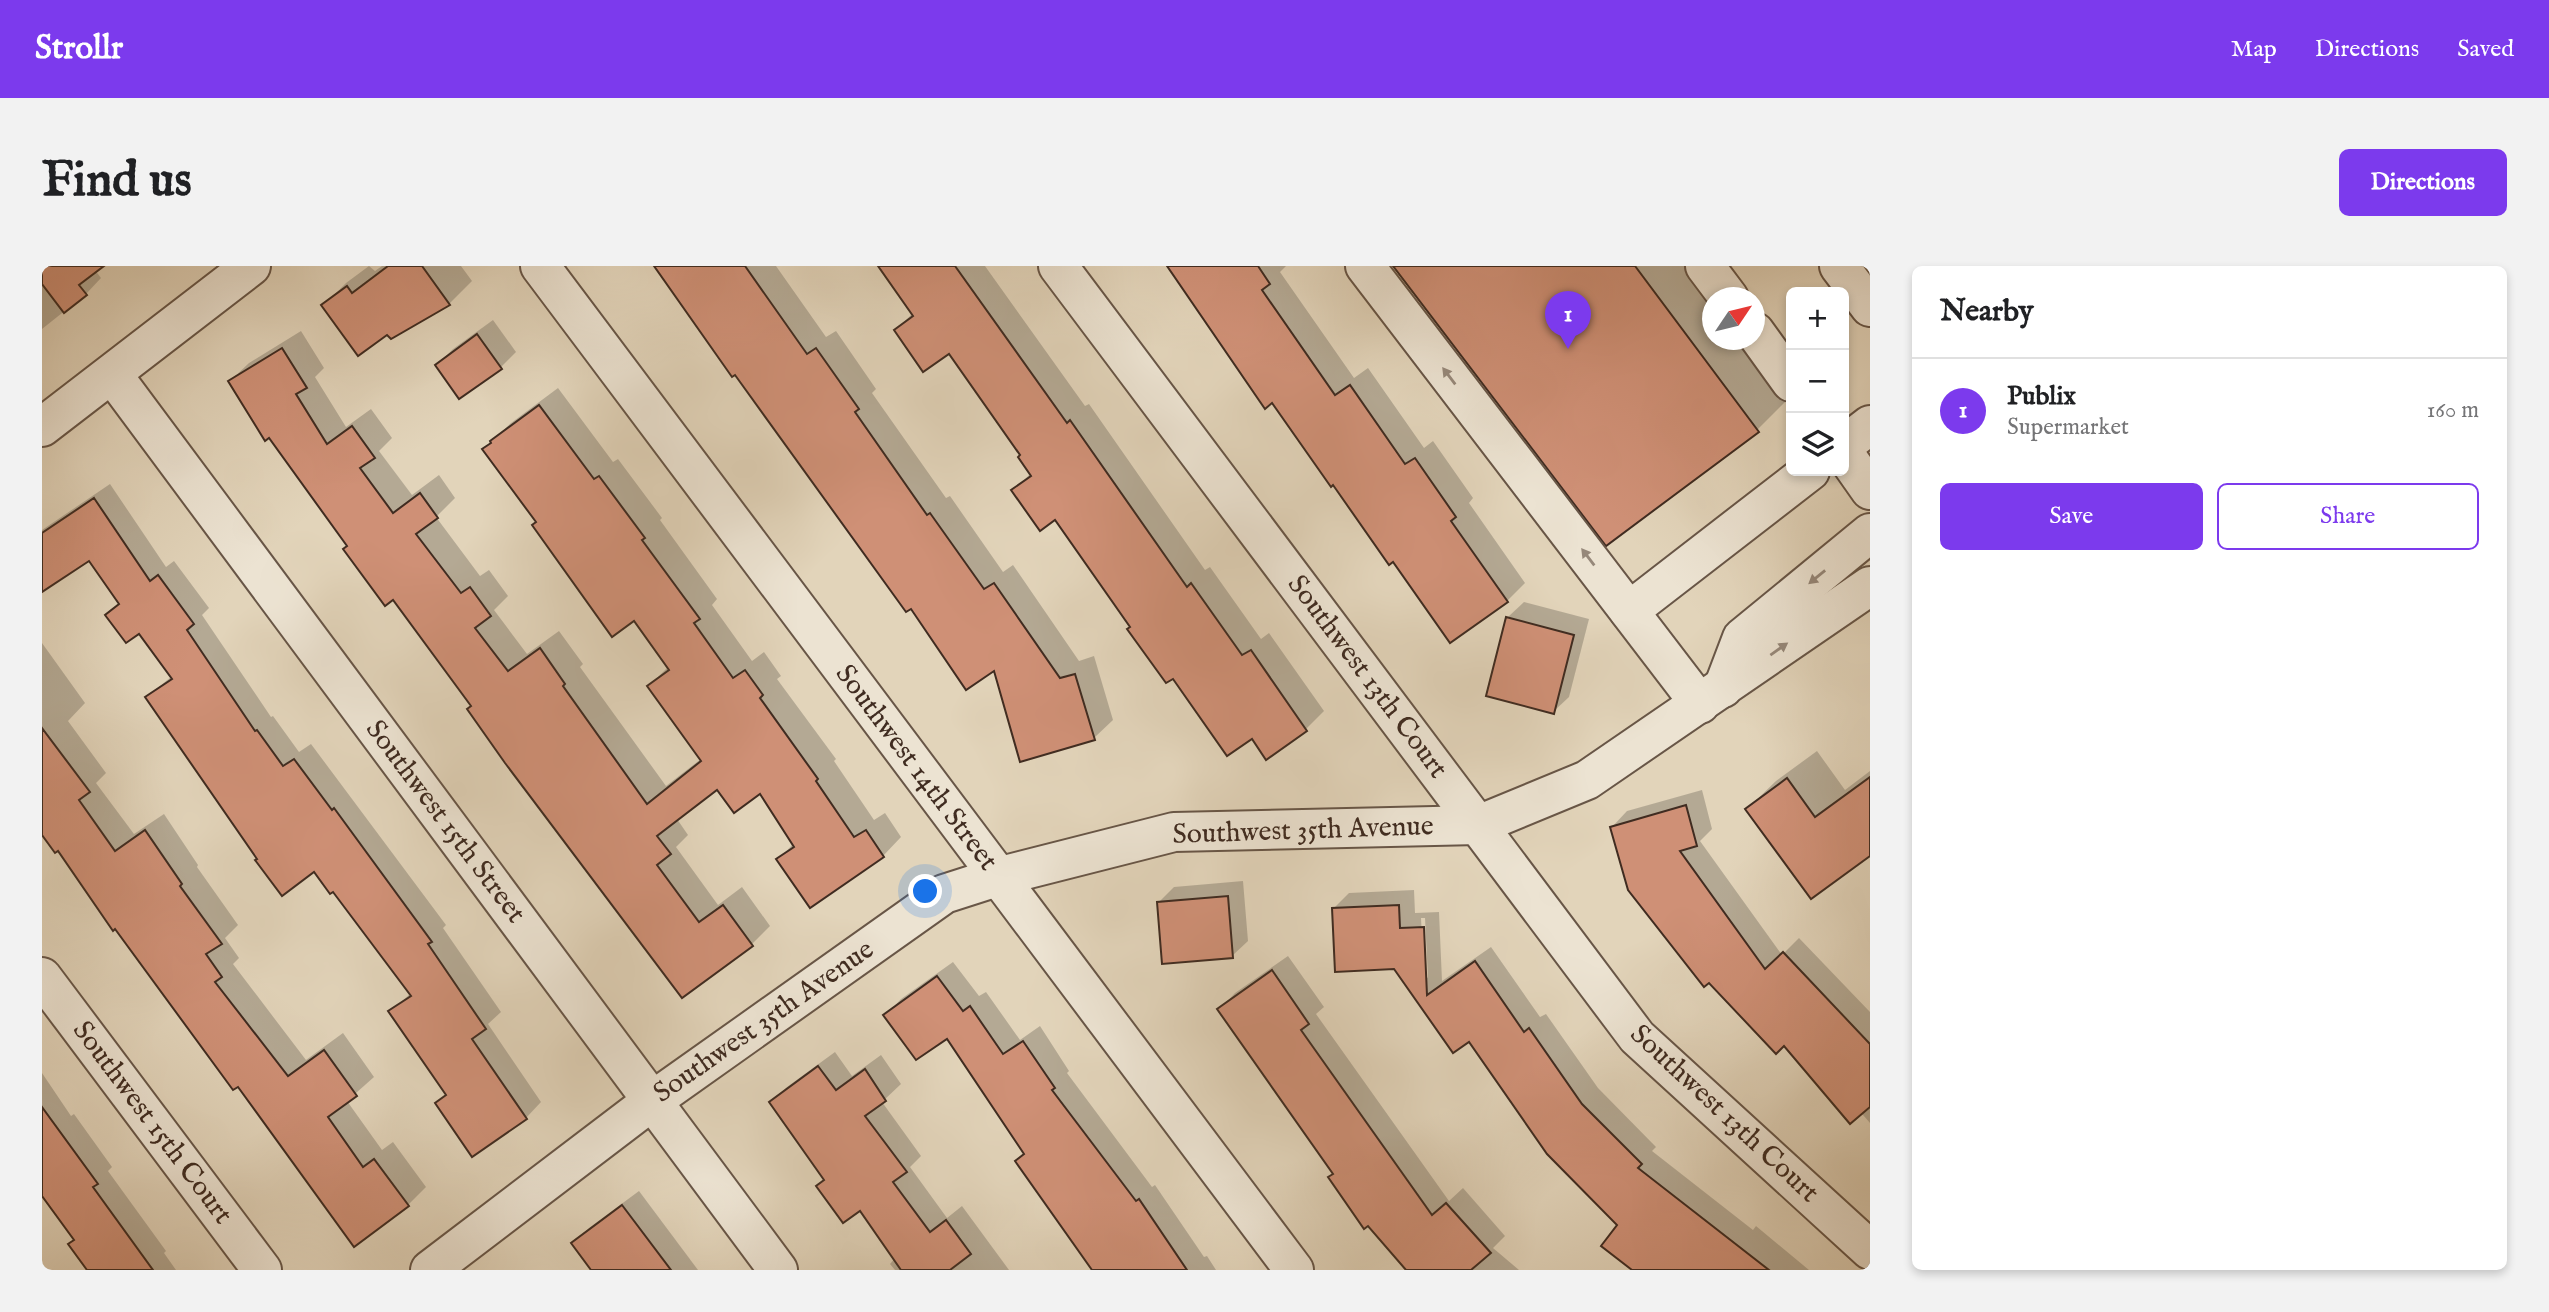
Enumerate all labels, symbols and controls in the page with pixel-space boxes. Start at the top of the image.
text: Strollr [35,28,123,70]
text: Map [2231,34,2277,65]
text: Directions [2315,34,2419,65]
text: Saved [2457,34,2514,65]
button: Directions [2339,149,2507,216]
text: Find us [42,151,192,213]
north arrow [1702,287,1765,350]
map controls [1786,287,1849,476]
button: + [1786,287,1849,350]
pin: 1 [1545,291,1591,349]
text: Nearby [1940,293,2033,331]
button: − [1786,350,1849,413]
one-way arrow [1443,367,1457,385]
text: Publix [2007,380,2076,413]
text: 1 [1959,396,1967,425]
text: 160 m [2427,396,2479,425]
button: layers [1786,413,1849,476]
text: Supermarket [2007,413,2129,442]
button: Save [1940,483,2203,550]
button: Share [2217,483,2479,550]
one-way arrow [1581,548,1595,566]
street label: Southwest 13th Court [1279,568,1455,786]
one-way arrow [1809,569,1827,584]
one-way arrow [1770,642,1788,656]
street label: Southwest 14th Street [827,658,1005,878]
street label: Southwest 15th Street [357,713,533,931]
street label: Southwest 35th Avenue [1172,809,1434,853]
your location [908,874,942,908]
street label: Southwest 35th Avenue [647,933,881,1111]
street label: Southwest 15th Court [64,1015,240,1232]
street label: Southwest 13th Court [1622,1017,1826,1211]

